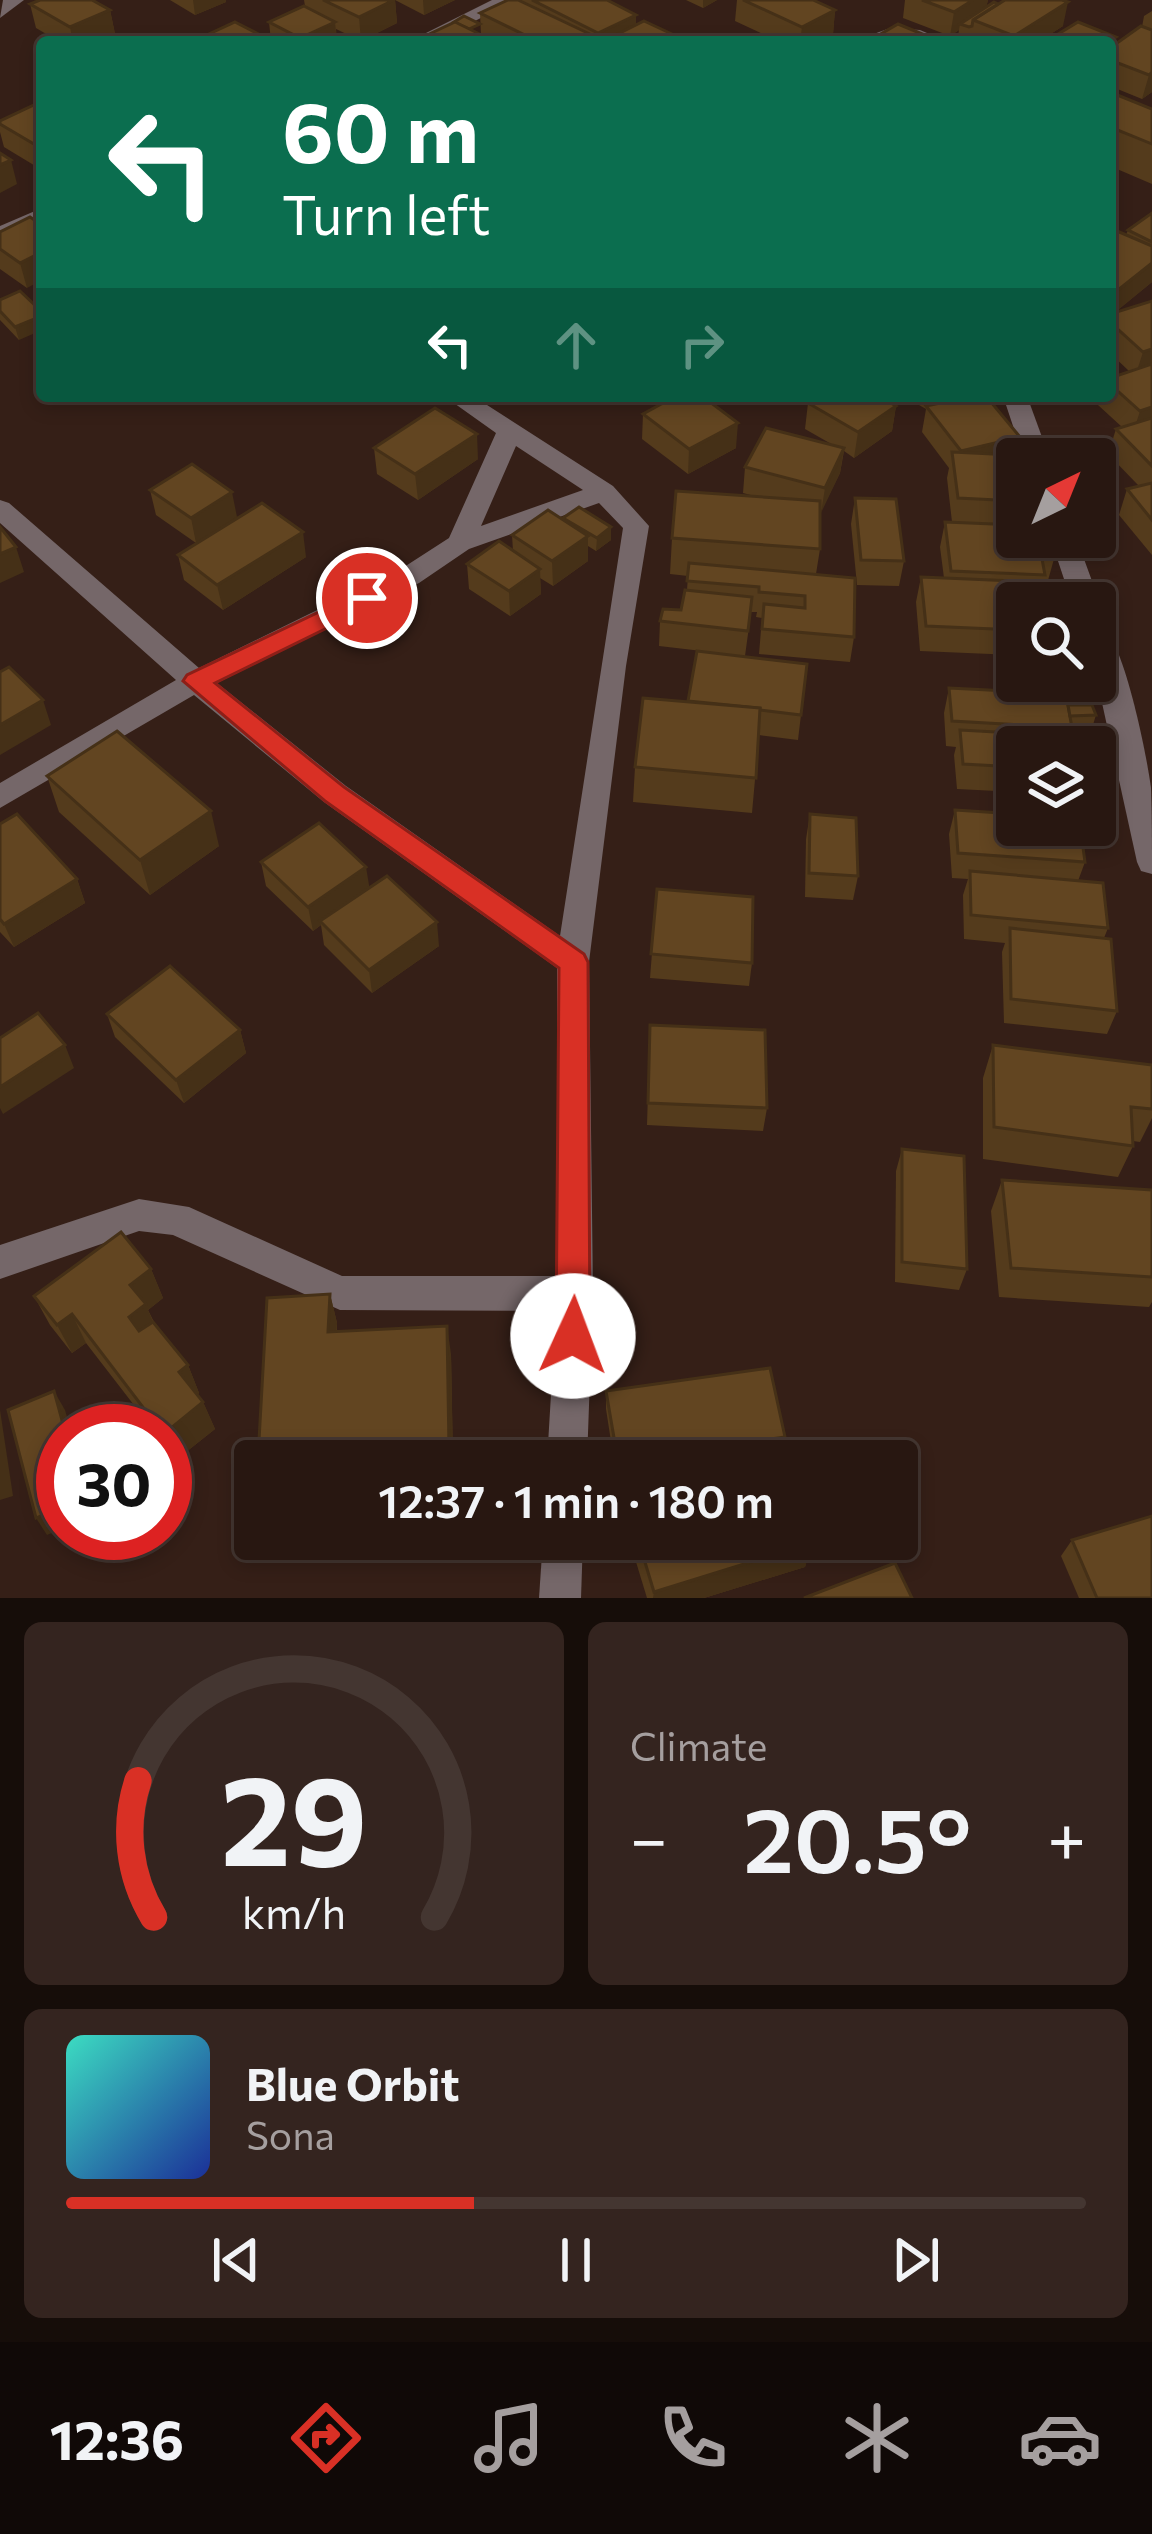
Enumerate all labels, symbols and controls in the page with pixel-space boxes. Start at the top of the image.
text: 60 m [282,78,479,180]
icon: left [84,84,240,240]
text: Turn left [282,180,490,246]
icon: left [417,312,483,378]
icon: ahead [543,312,609,378]
icon: right [669,312,735,378]
north arrow [996,438,1116,558]
map controls [996,438,1116,846]
pin [316,547,418,649]
icon: arrive [334,565,400,631]
button: search [996,582,1116,702]
button: layers [996,726,1116,846]
position arrow [510,1273,636,1399]
speed limit sign: 30 [36,1404,192,1560]
text: 12:37 · 1 min · 180 m [378,1472,774,1527]
text: Climate [630,1721,767,1769]
text: 29 [220,1739,368,1892]
text: 20.5° [743,1781,971,1892]
text: − [630,1796,668,1877]
text: + [1047,1796,1086,1877]
text: km/h [242,1884,346,1937]
text: Blue Orbit [246,2055,459,2110]
text: Sona [246,2110,335,2158]
icon: previous [203,2227,269,2293]
icon: pause [543,2227,609,2293]
icon: next [883,2227,949,2293]
icon: directions [284,2396,368,2480]
icon: music [467,2396,551,2480]
icon: phone [651,2396,735,2480]
icon: climate [835,2396,919,2480]
icon: car [1018,2396,1102,2480]
text: 12:36 [50,2405,184,2471]

